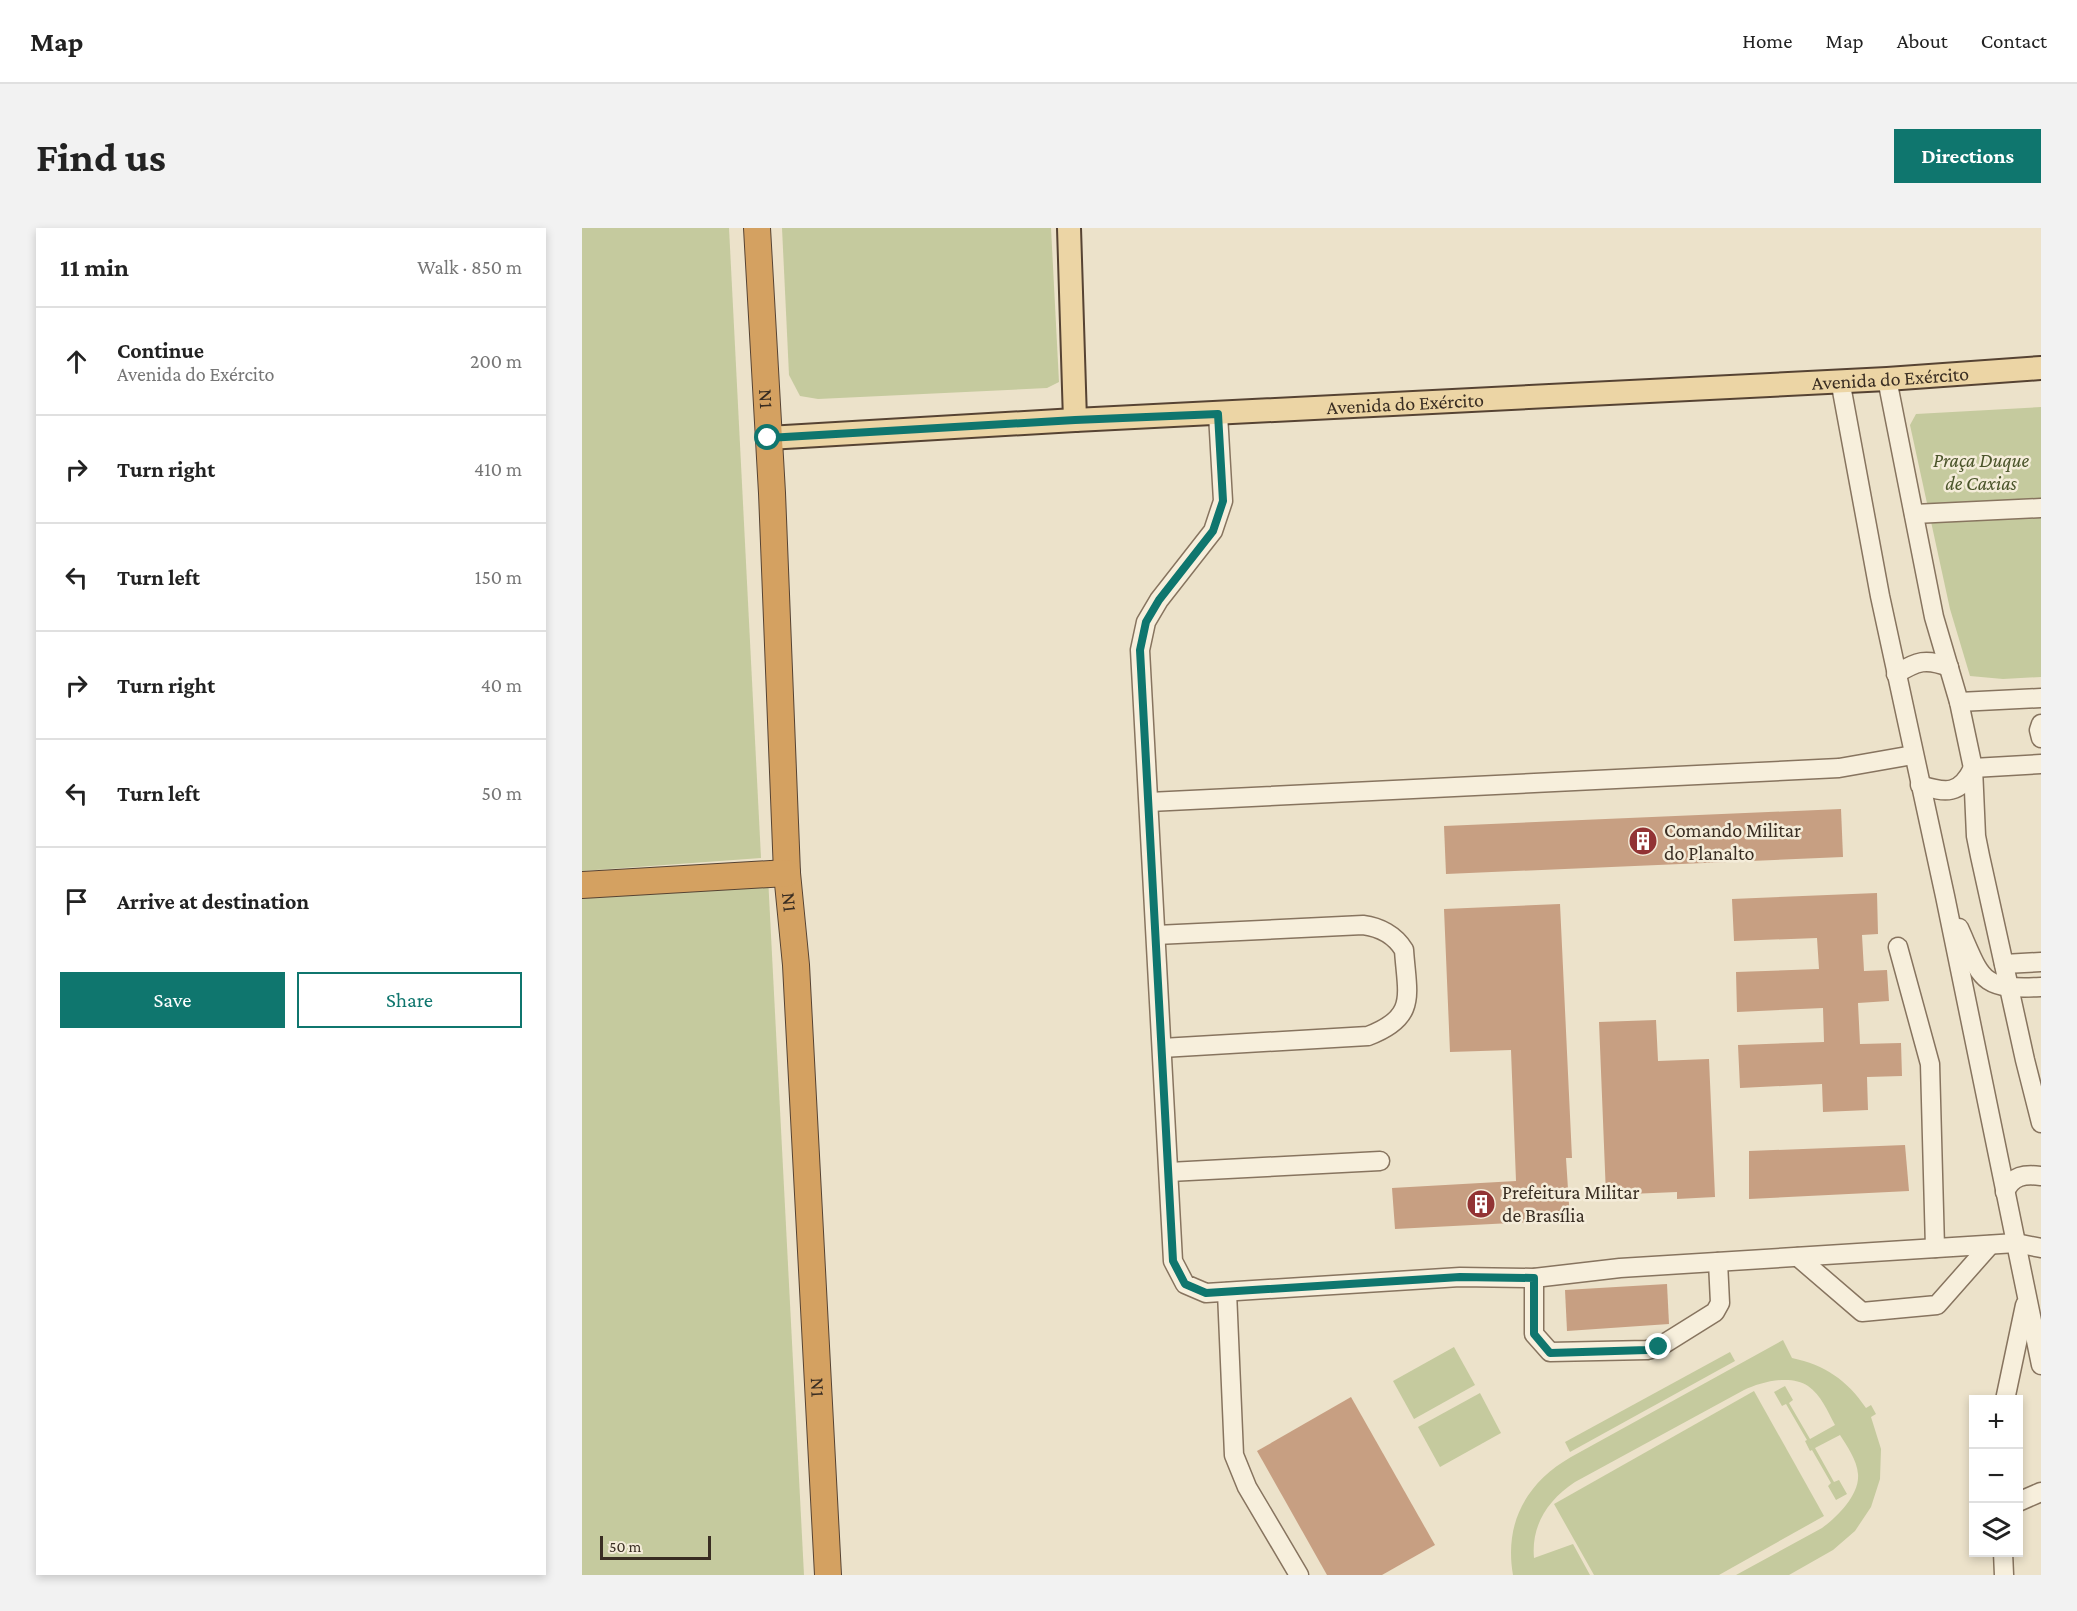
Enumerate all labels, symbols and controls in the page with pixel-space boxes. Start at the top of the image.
text: Map [30,26,83,57]
text: Home [1742,29,1792,53]
text: Map [1825,29,1864,53]
text: About [1897,29,1948,53]
text: Contact [1981,29,2047,53]
button: Directions [1894,129,2041,183]
text: Find us [36,133,166,180]
text: 11 min [60,253,129,282]
text: Walk · 850 m [417,256,522,278]
text: Continue [117,338,204,363]
icon: ahead [60,345,93,378]
text: 200 m [470,350,522,372]
street label: Avenida do Exército [1811,362,1970,394]
text: Avenida do Exército [117,363,274,385]
street label: N1 [755,388,778,409]
street label: Avenida do Exército [1326,388,1484,418]
route start [754,424,780,450]
park label: Praça Duque de Caxias [1933,449,2029,494]
icon: right [60,453,93,486]
text: Turn right [117,457,215,482]
text: 410 m [474,458,522,480]
icon: left [60,561,93,594]
text: Turn left [117,565,200,590]
text: 150 m [475,566,522,588]
icon: right [60,669,93,702]
text: Turn right [117,673,215,698]
text: 40 m [481,674,522,696]
icon: left [60,777,93,810]
text: Turn left [117,781,200,806]
text: 50 m [481,782,522,804]
place label: Comando Militar do Planalto [1664,819,1801,864]
building icon: Comando Militar do Planalto [1627,825,1659,857]
icon: arrive [60,885,93,918]
text: Arrive at destination [117,889,309,914]
street label: N1 [778,891,802,913]
button: Save [60,972,285,1028]
button: Share [297,972,522,1028]
place label: Prefeitura Militar de Brasília [1502,1181,1640,1226]
building icon: Prefeitura Militar de Brasília [1465,1188,1497,1220]
route end [1645,1333,1671,1359]
street label: N1 [807,1377,830,1398]
map controls [1969,1395,2023,1557]
button: + [1969,1395,2023,1449]
button: − [1969,1449,2023,1503]
button: layers [1969,1503,2023,1557]
scale bar [600,1533,711,1560]
text: 50 m [609,1538,641,1555]

